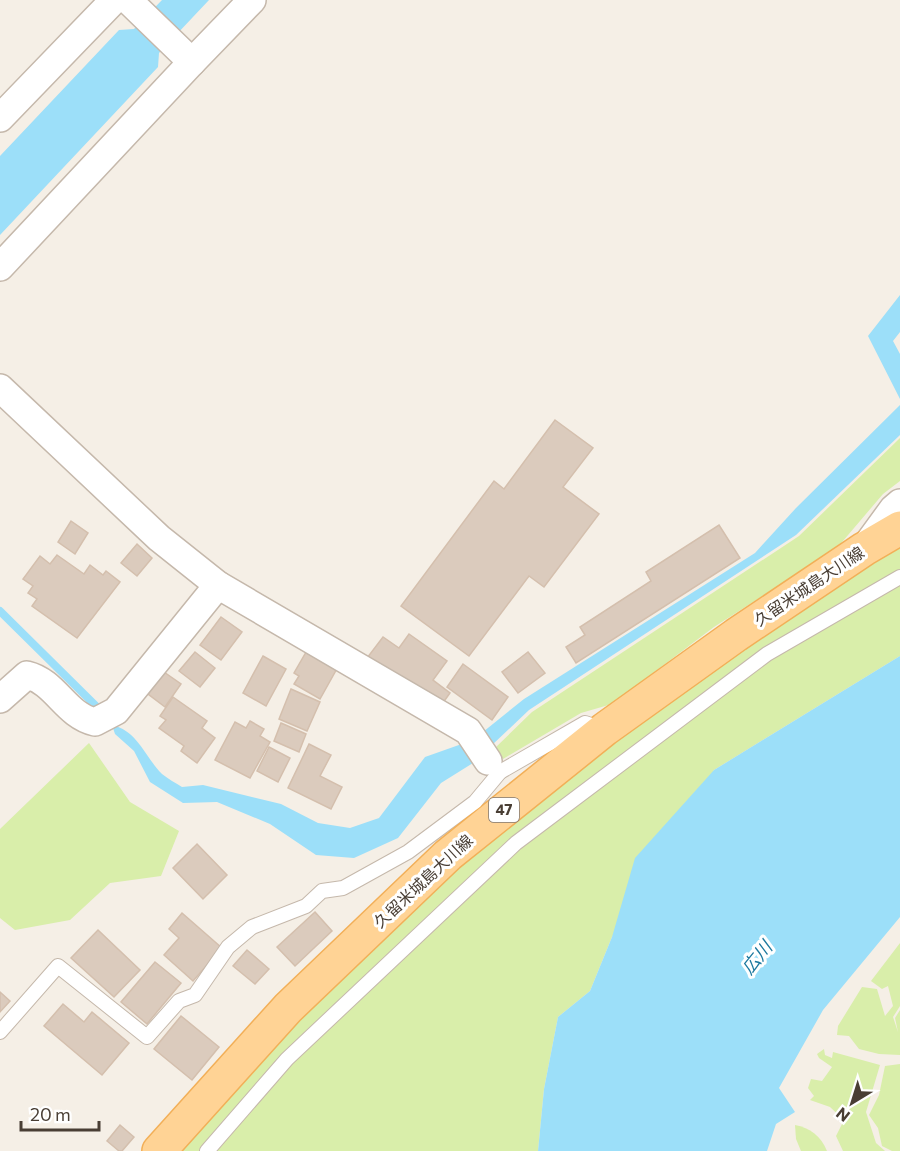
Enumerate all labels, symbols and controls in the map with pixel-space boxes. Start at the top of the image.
street label: 久留米城島大川線 [750,542,867,629]
road number: 47 [489,798,519,822]
street label: 久留米城島大川線 [369,830,476,931]
water label: 広川 [736,935,777,978]
north arrow [822,1073,882,1133]
scale bar [21,1094,99,1132]
text: 20 m [30,1103,71,1125]
text: N [832,1104,853,1126]

